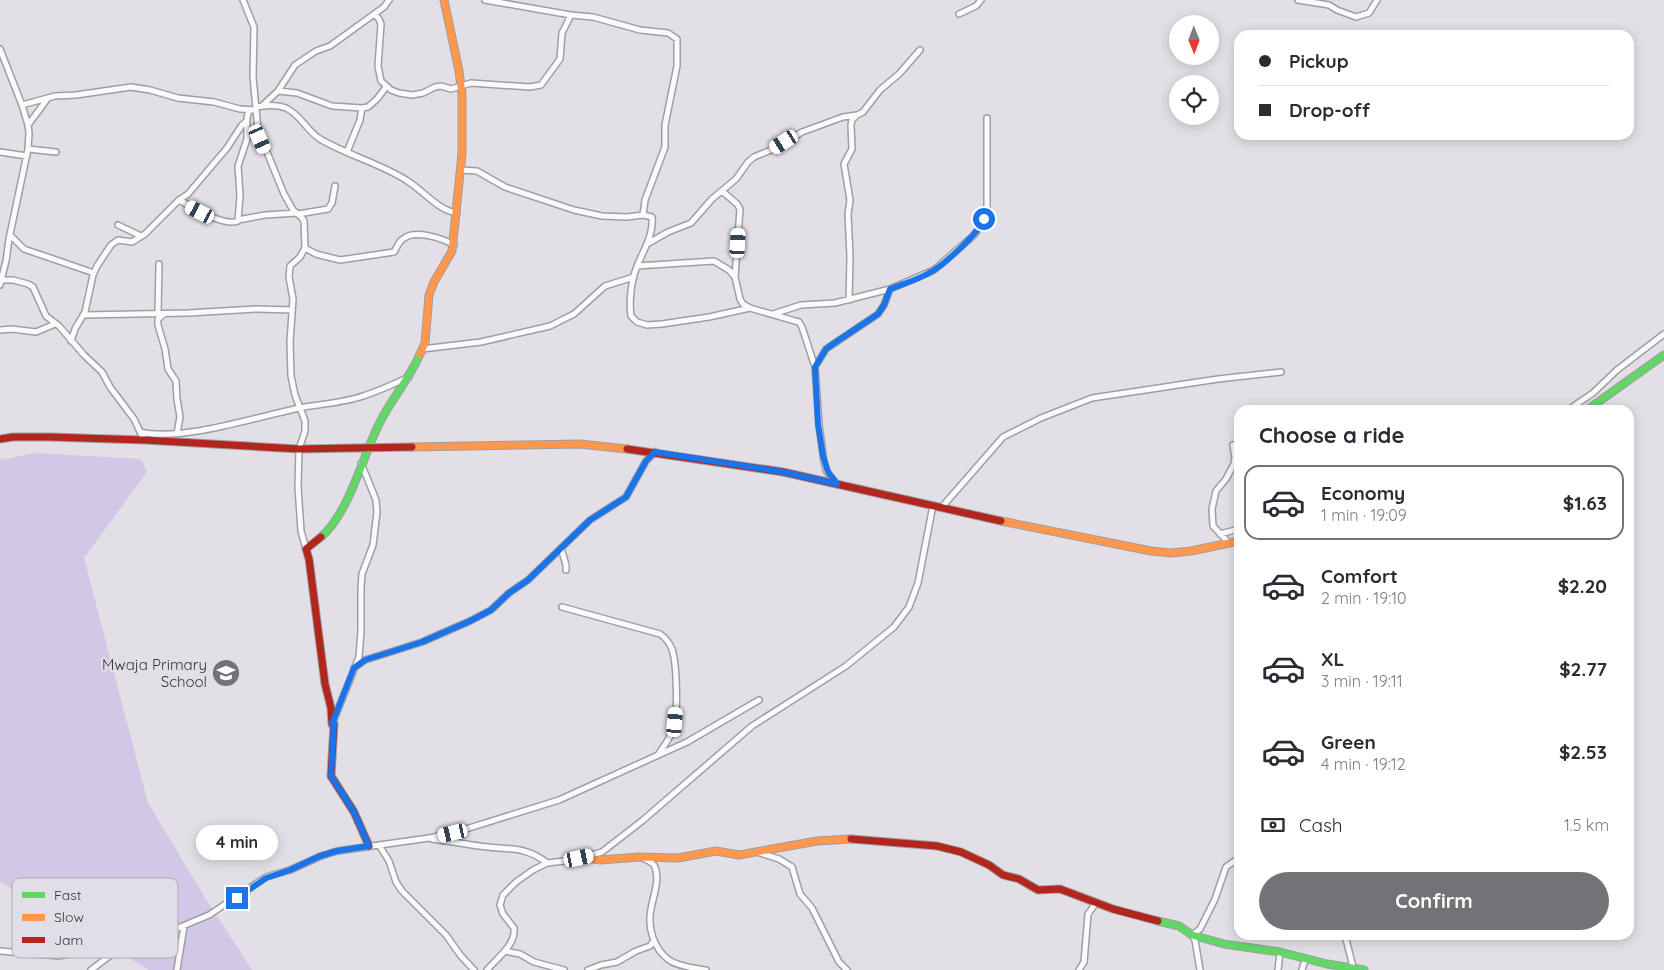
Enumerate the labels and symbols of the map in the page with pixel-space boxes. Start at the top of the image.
north arrow [1169,15,1219,65]
car [247,122,272,156]
car [767,128,800,156]
car [183,199,216,225]
route start [973,208,995,230]
car [729,228,746,258]
place label: Mwaja Primary School [102,655,207,691]
school or university icon: Mwaja Primary School [211,658,241,688]
car [666,706,683,738]
car [436,822,469,844]
callout: 4 min [196,826,278,860]
car [562,848,595,868]
legend [12,878,178,958]
text: Fast [54,886,82,904]
route end [226,887,248,909]
text: Slow [54,908,84,926]
text: Jam [54,931,83,949]

